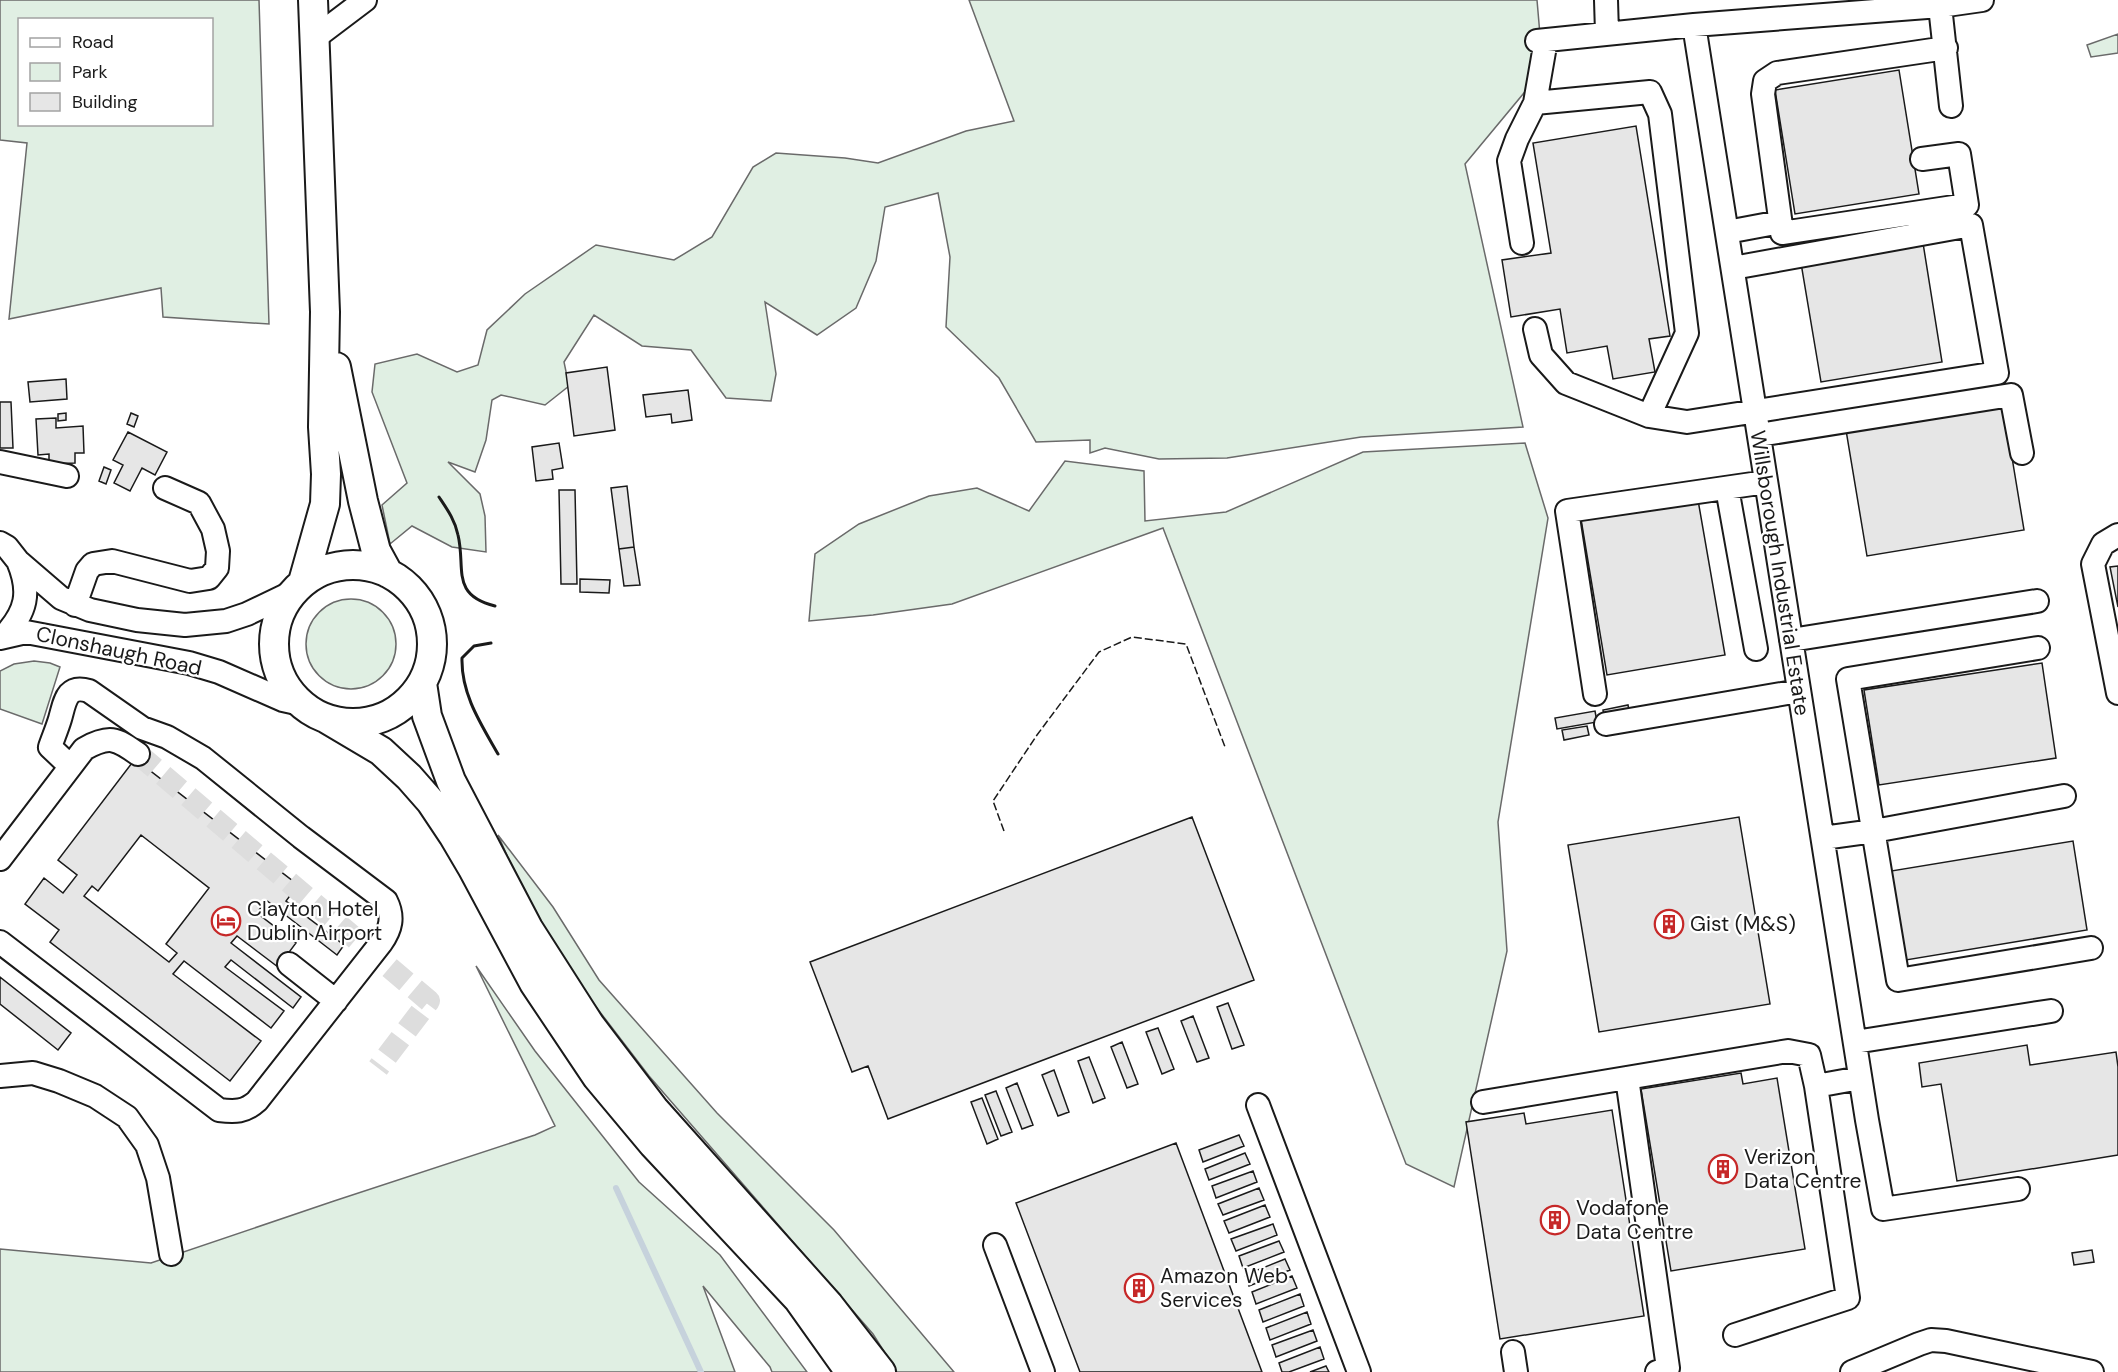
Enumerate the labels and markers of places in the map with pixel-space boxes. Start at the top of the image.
place label: Clayton Hotel Dublin Airport [247,895,382,947]
hotel icon: Clayton Hotel Dublin Airport [210,905,242,937]
building icon: Gist (M&S) [1653,908,1685,940]
place label: Gist (M&S) [1690,910,1796,938]
place label: Verizon Data Centre [1744,1143,1861,1195]
building icon: Verizon Data Centre [1707,1153,1739,1185]
place label: Vodafone Data Centre [1576,1194,1693,1246]
building icon: Vodafone Data Centre [1539,1204,1571,1236]
place label: Amazon Web Services [1160,1262,1288,1314]
building icon: Amazon Web Services [1123,1272,1155,1304]

